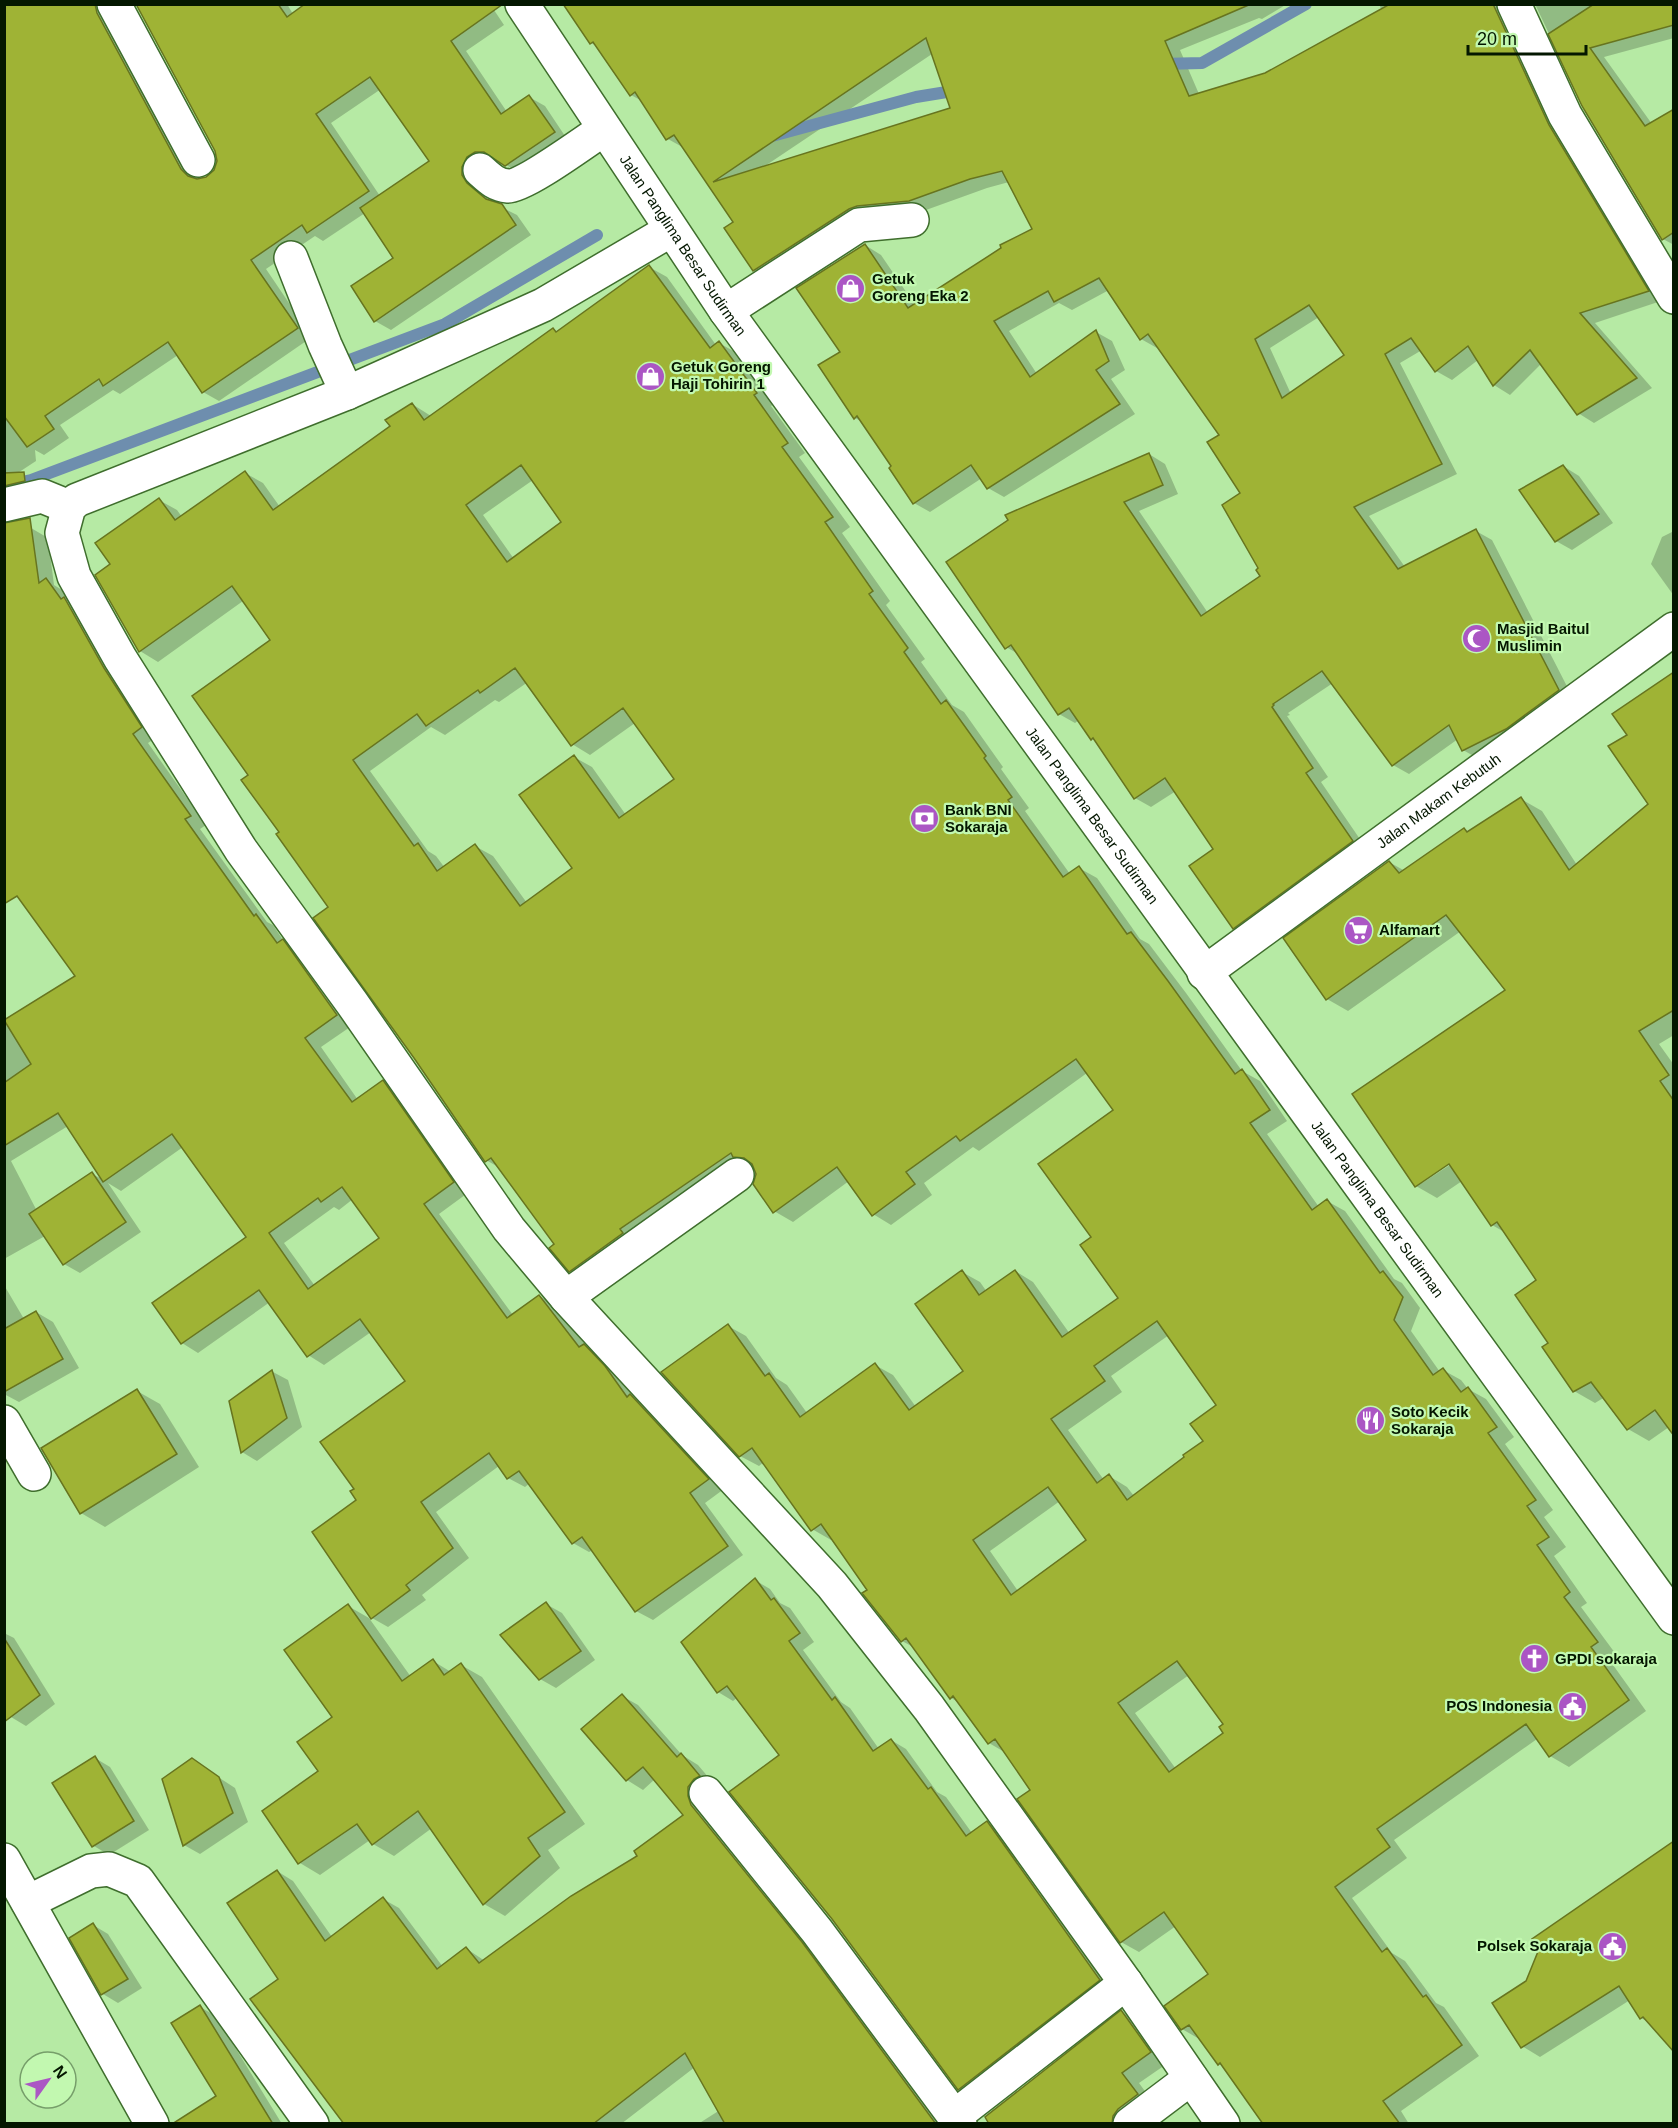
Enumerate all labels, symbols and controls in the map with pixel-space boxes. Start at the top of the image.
scale bar [1468,18,1586,56]
text: 20 m [1477,29,1517,49]
street label: Jalan Panglima Besar Sudirman [617,151,750,339]
place label: Getuk Goreng Eka 2 [872,270,969,304]
shop icon: Getuk Goreng Eka 2 [835,272,867,304]
place label: Getuk Goreng Haji Tohirin 1 [671,358,771,392]
shop icon: Getuk Goreng Haji Tohirin 1 [634,360,666,392]
place label: Masjid Baitul Muslimin [1497,620,1590,654]
mosque icon: Masjid Baitul Muslimin [1460,622,1492,654]
street label: Jalan Panglima Besar Sudirman [1023,724,1162,907]
street label: Jalan Makam Kebutuh [1373,750,1504,852]
place label: Bank BNI Sokaraja [945,801,1012,835]
bank icon: Bank BNI Sokaraja [908,803,940,835]
supermarket icon: Alfamart [1342,914,1374,946]
place label: Alfamart [1379,921,1440,938]
street label: Jalan Panglima Besar Sudirman [1308,1117,1448,1301]
place label: Soto Kecik Sokaraja [1391,1403,1469,1437]
restaurant icon: Soto Kecik Sokaraja [1354,1405,1386,1437]
church icon: GPDI sokaraja [1518,1643,1550,1675]
place label: GPDI sokaraja [1555,1650,1657,1667]
public building icon: POS Indonesia [1557,1690,1589,1722]
place label: POS Indonesia [1446,1697,1553,1714]
public building icon: Polsek Sokaraja [1597,1930,1629,1962]
place label: Polsek Sokaraja [1477,1937,1593,1954]
north arrow [18,2050,78,2110]
text: N [50,2062,70,2081]

